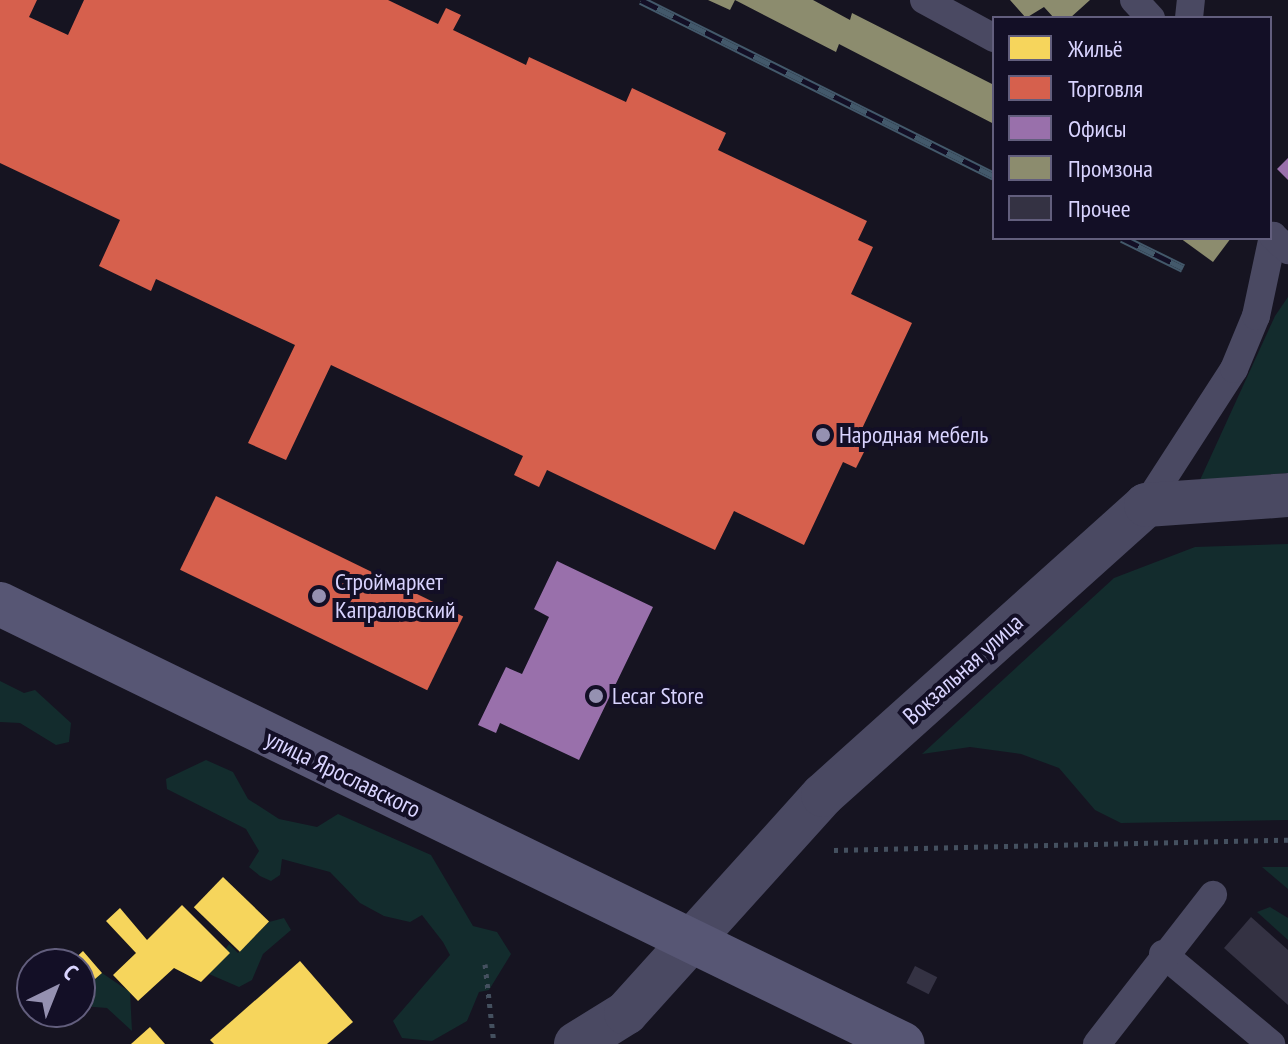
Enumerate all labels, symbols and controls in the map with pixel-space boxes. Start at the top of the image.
legend [992,16,1272,240]
text: Жильё [1068,33,1123,64]
text: Торговля [1068,73,1143,104]
text: Офисы [1068,113,1126,144]
text: Промзона [1068,153,1153,184]
text: Прочее [1068,193,1131,224]
place label: Народная мебель [839,421,988,449]
marker: Народная мебель [814,426,832,444]
place label: Строймаркет Капраловский [335,568,456,624]
marker: Строймаркет Капраловский [310,587,328,605]
street label: Вокзальная улица [897,608,1029,730]
place label: Lecar Store [612,682,704,710]
marker: Lecar Store [587,687,605,705]
street label: улица Ярославского [261,724,425,824]
north arrow [16,948,96,1028]
text: С [58,958,84,986]

